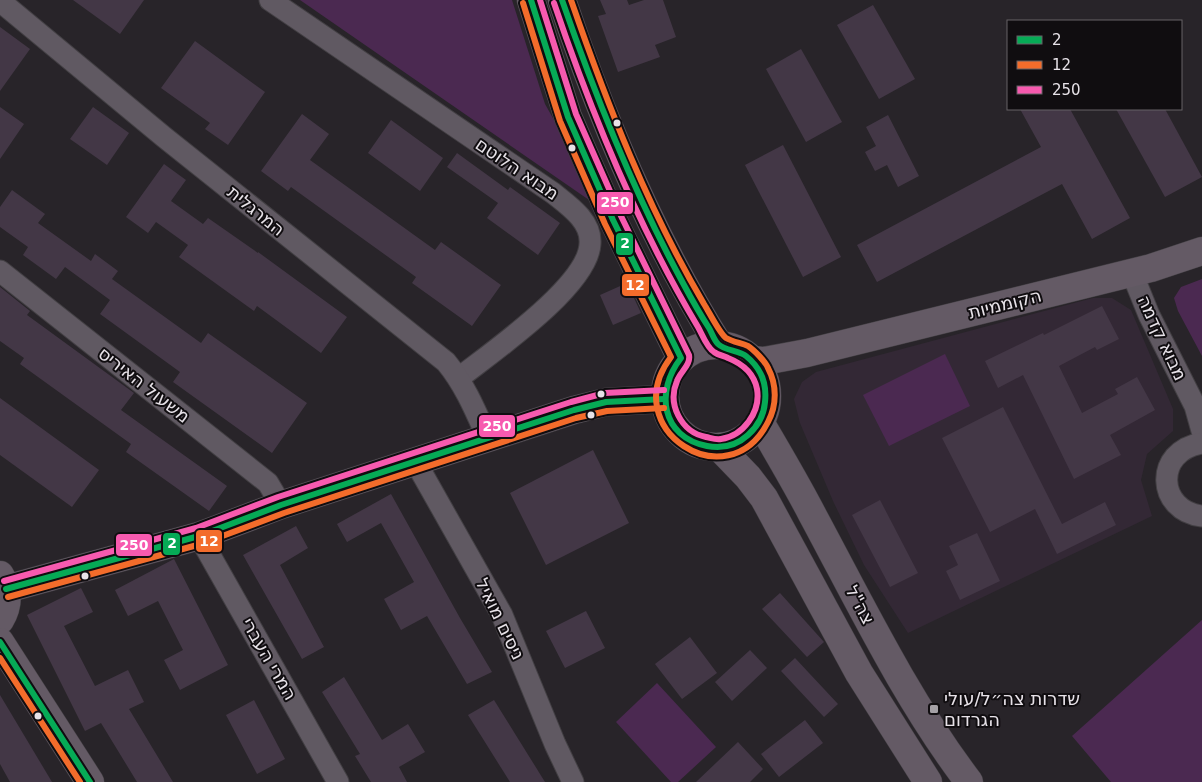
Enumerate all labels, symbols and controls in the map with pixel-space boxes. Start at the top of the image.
legend [1007,20,1182,110]
text: 2 [1052,31,1062,49]
text: 12 [1052,56,1071,74]
text: 250 [1052,81,1081,99]
unlabelled marker [612,118,622,128]
street label: מבוא הלוטם [472,133,563,204]
unlabelled marker [567,143,577,153]
street label: המרגלית [223,181,289,240]
line badge: 250 [596,191,634,215]
text: 250 [600,194,630,210]
line badge: 2 [615,232,634,256]
text: 2 [620,235,630,251]
line badge: 12 [621,273,650,297]
text: 12 [625,277,645,293]
street label: הקוממיות [966,284,1044,323]
street label: מבוא קדמה [1134,292,1191,384]
street label: משעול האיריס [94,342,194,427]
unlabelled marker [596,389,606,399]
unlabelled marker [586,410,596,420]
line badge: 250 [478,414,516,438]
text: 250 [482,418,512,434]
line badge: 12 [195,529,223,553]
line badge: 2 [162,532,181,556]
line badge: 250 [115,533,153,557]
text: 12 [199,533,219,549]
text: 2 [167,535,177,551]
text: 250 [119,537,149,553]
unlabelled marker [80,571,90,581]
street label: ניסים מואיל [472,575,529,663]
street label: צה"ל [842,582,879,628]
street label: המרי העברי [237,614,301,704]
place label: שדרות צה״ל/עולי הגרדום [944,688,1080,730]
marker: שדרות צה״ל/עולי הגרדום [928,703,940,715]
unlabelled marker [33,711,43,721]

